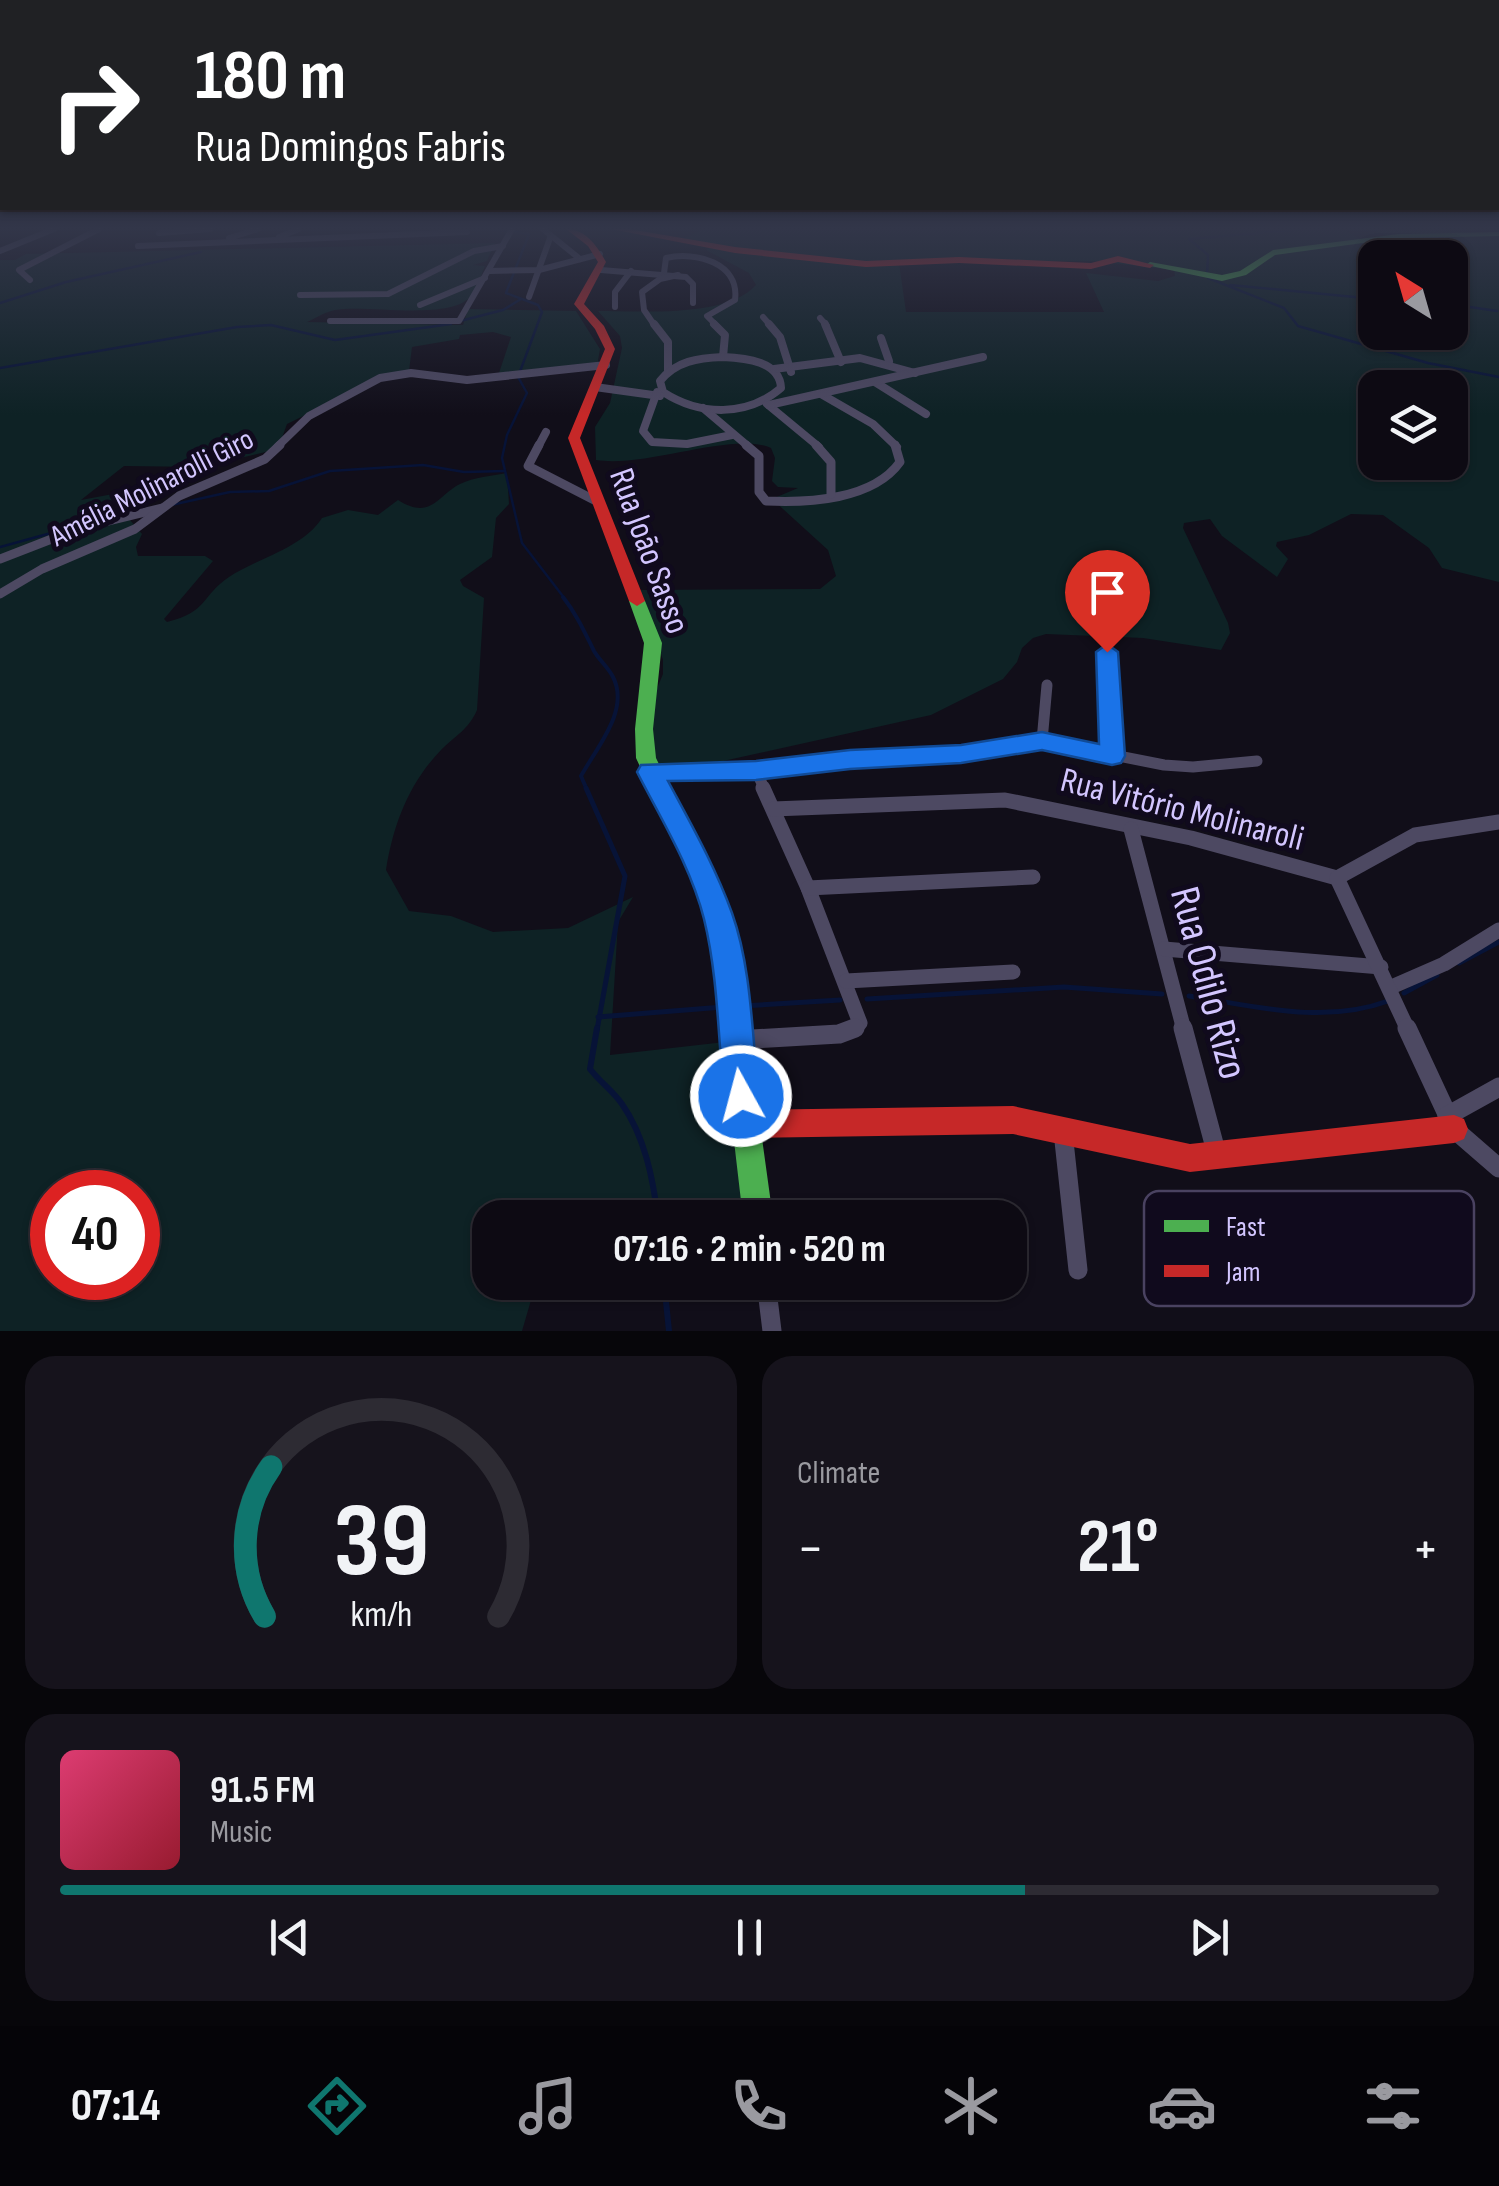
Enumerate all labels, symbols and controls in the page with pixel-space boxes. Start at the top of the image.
text: 180 m [195,35,346,119]
icon: right [30,40,160,170]
text: Rua Domingos Fabris [195,120,506,175]
north arrow [1358,240,1468,350]
map controls [1358,240,1468,480]
button: layers [1358,370,1468,480]
street label: Amélia Molinarolli Giro [43,421,260,555]
street label: Rua João Sasso [599,462,699,640]
pin [1065,550,1150,653]
icon: arrive [1080,565,1135,620]
street label: Rua Vitório Molinaroli [1056,759,1308,861]
street label: Rua Odilo Rizo [1158,881,1258,1085]
position arrow [689,1044,793,1148]
speed limit sign: 40 [30,1170,160,1300]
legend [1144,1191,1474,1306]
text: Fast [1226,1211,1265,1244]
text: 07:16 · 2 min · 520 m [613,1227,886,1272]
text: Jam [1225,1256,1261,1289]
text: Climate [797,1454,880,1493]
text: 39 [333,1480,429,1605]
text: 21° [1077,1503,1159,1594]
text: − [797,1516,824,1583]
text: + [1412,1516,1439,1583]
text: km/h [350,1594,412,1637]
text: 91.5 FM [210,1768,315,1813]
text: Music [210,1813,273,1852]
icon: previous [262,1910,317,1965]
icon: pause [722,1910,777,1965]
icon: next [1182,1910,1237,1965]
icon: directions [302,2071,372,2141]
icon: music [513,2071,583,2141]
icon: phone [724,2071,794,2141]
icon: climate [936,2071,1006,2141]
icon: car [1147,2071,1217,2141]
icon: filters [1358,2071,1428,2141]
text: 07:14 [71,2079,160,2134]

